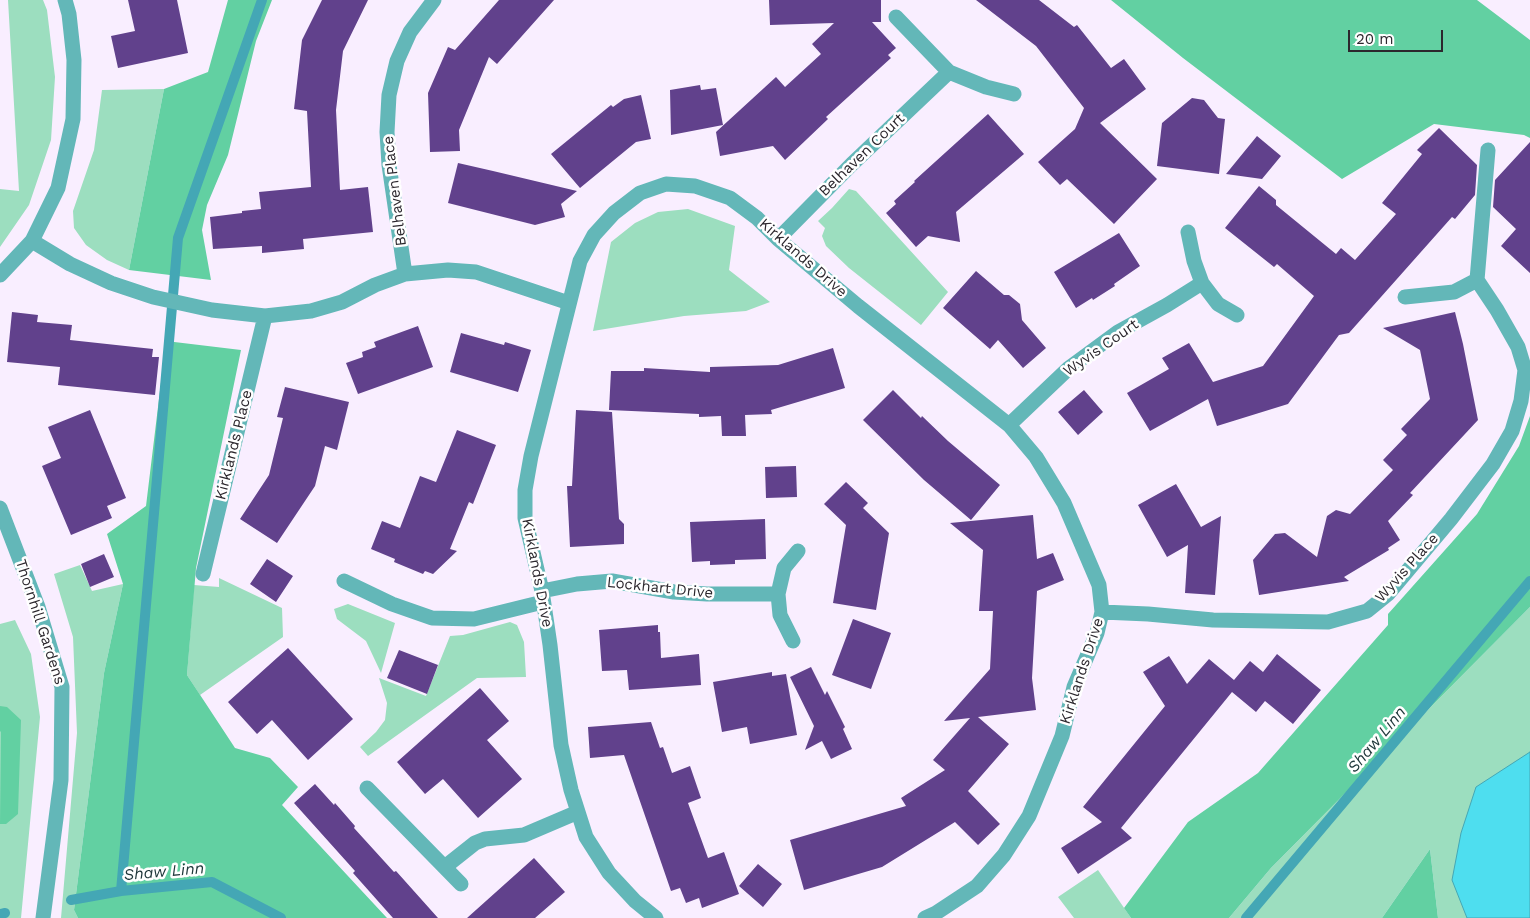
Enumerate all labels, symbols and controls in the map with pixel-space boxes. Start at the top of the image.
scale bar [1350,20,1445,52]
text: 20 m [1356,30,1394,48]
street label: Belhaven Court [815,110,909,200]
street label: Belhaven Place [379,135,411,247]
street label: Kirklands Drive [755,215,851,301]
street label: Wyvis Court [1060,316,1142,380]
street label: Kirklands Place [212,388,256,502]
street label: Kirklands Drive [518,517,556,629]
street label: Wyvis Place [1371,530,1443,606]
street label: Thornhill Gardens [11,557,69,687]
street label: Lockhart Drive [606,573,714,603]
street label: Kirklands Drive [1056,616,1108,726]
water label: Shaw Linn [1344,703,1410,777]
water label: Shaw Linn [123,859,205,885]

